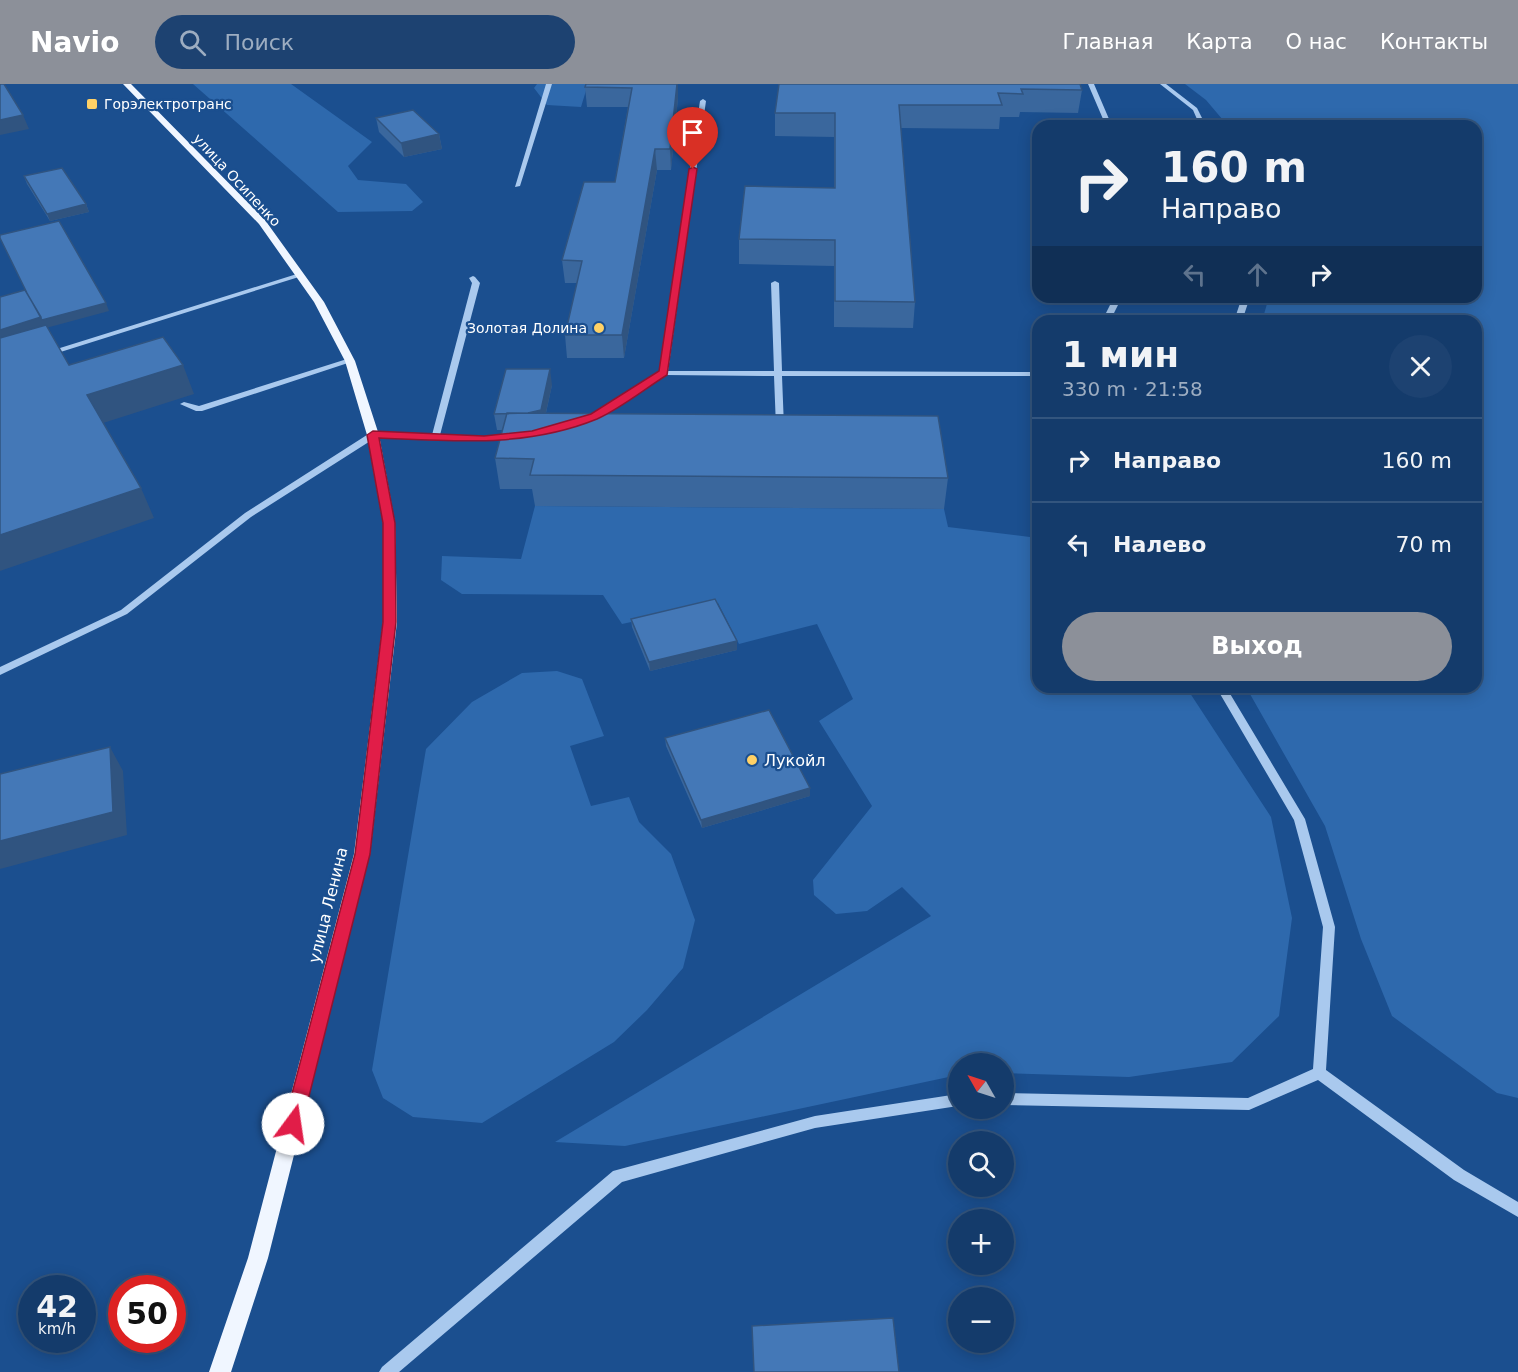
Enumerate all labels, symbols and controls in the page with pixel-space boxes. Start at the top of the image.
search box [155,15,575,69]
text: Navio [30,26,119,59]
icon: search [176,26,209,59]
text: Поиск [224,30,294,55]
text: Главная [1063,30,1153,54]
text: Карта [1186,30,1253,54]
text: О нас [1286,30,1347,54]
text: Контакты [1380,30,1488,54]
place label: Горэлектротранс [104,96,232,112]
marker: Горэлектротранс [85,97,99,111]
pin [667,107,718,169]
icon: arrive [676,116,709,149]
street label: улица Осипенко [190,130,284,230]
text: 160 m [1161,143,1307,192]
icon: right [1062,144,1140,222]
text: Направо [1161,193,1282,224]
icon: left [1178,258,1211,291]
icon: ahead [1241,258,1274,291]
icon: right [1304,258,1337,291]
place label: Золотая Долина [467,320,587,336]
marker: Золотая Долина [592,321,606,335]
text: 1 мин [1062,334,1179,375]
button: close [1389,335,1452,398]
text: 330 m · 21:58 [1062,377,1203,401]
icon: right [1062,444,1095,477]
text: Направо [1113,448,1221,473]
text: 160 m [1382,448,1452,473]
icon: left [1062,528,1095,561]
text: Налево [1113,532,1206,557]
text: 70 m [1396,532,1452,557]
button: Выход [1062,612,1452,681]
place label: Лукойл [764,751,826,770]
marker: Лукойл [745,753,759,767]
street label: улица Ленина [304,845,352,965]
north arrow [948,1053,1014,1119]
map controls [948,1053,1014,1353]
position arrow [261,1092,325,1156]
button: search [948,1131,1014,1197]
button: + [948,1209,1014,1275]
speed limit sign: 50 [108,1275,186,1353]
button: − [948,1287,1014,1353]
text: 42 [36,1289,78,1324]
text: km/h [38,1320,76,1338]

